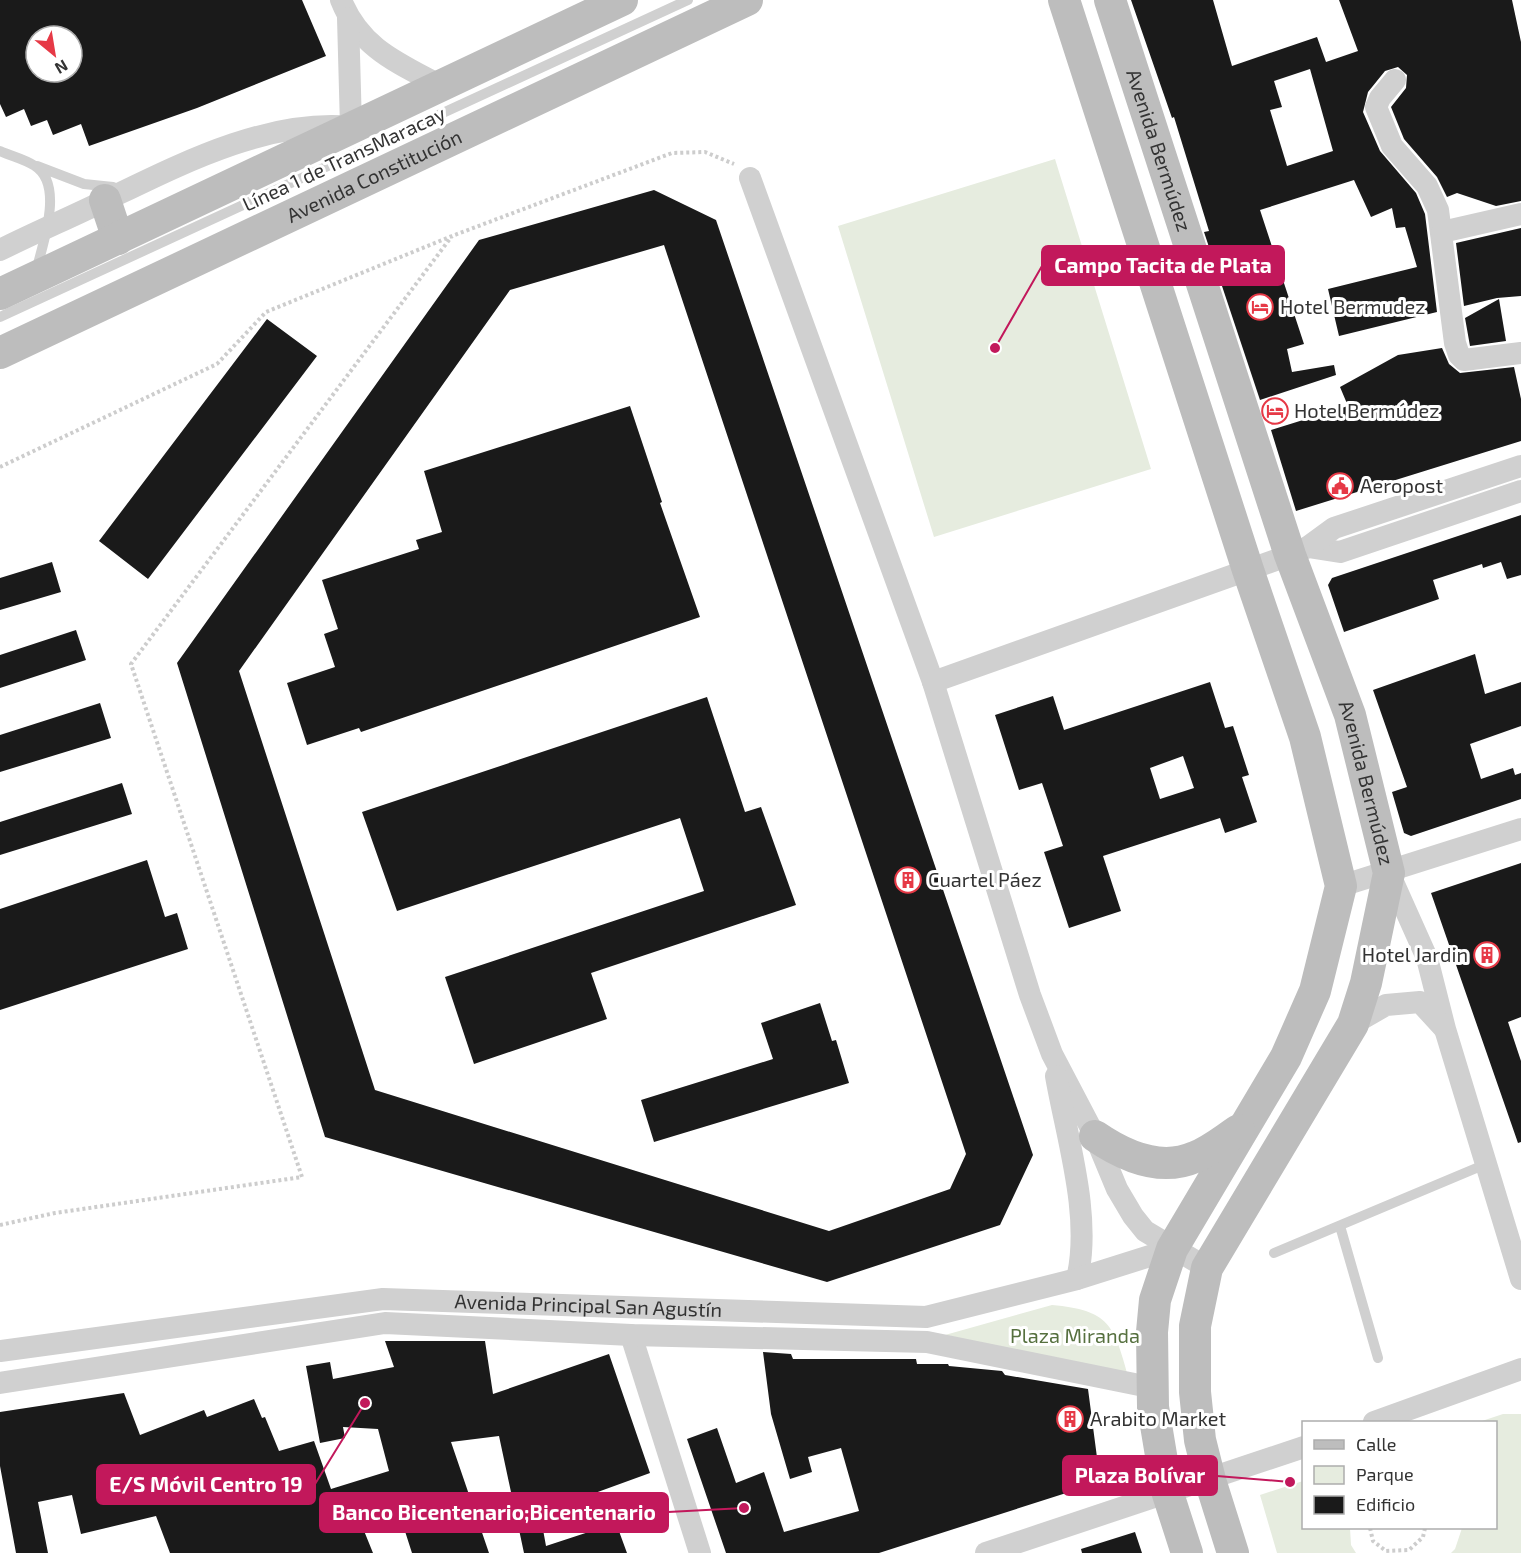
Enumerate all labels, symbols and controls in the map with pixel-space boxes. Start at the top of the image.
north arrow [24,24,84,84]
text: N [52,56,72,79]
street label: Avenida Bermúdez [1122,66,1197,234]
street label: Línea 1 de TransMaracay [238,100,449,216]
street label: Avenida Constitución [283,124,465,227]
callout: Campo Tacita de Plata [1042,246,1284,285]
text: Campo Tacita de Plata [1054,252,1272,277]
hotel icon: Hotel Bermudez [1245,292,1275,322]
place label: Hotel Bermudez [1280,294,1425,318]
hotel icon: Hotel Bermúdez [1260,396,1290,426]
place label: Hotel Bermúdez [1294,398,1439,422]
public building icon: Aeropost [1325,471,1355,501]
place label: Aeropost [1360,473,1443,497]
street label: Avenida Bermúdez [1334,696,1400,867]
building icon: Cuartel Páez [893,865,923,895]
place label: Cuartel Páez [928,867,1042,891]
building icon: Hotel Jardin [1472,940,1502,970]
place label: Hotel Jardin [1362,942,1468,966]
street label: Avenida Principal San Agustín [454,1288,723,1321]
park label: Plaza Miranda [1010,1323,1140,1347]
building icon: Arabito Market [1055,1404,1085,1434]
place label: Arabito Market [1090,1406,1226,1430]
legend [1302,1421,1497,1529]
text: Calle [1356,1433,1397,1455]
callout: Plaza Bolívar [1063,1456,1217,1495]
text: Plaza Bolívar [1075,1462,1205,1487]
text: Parque [1356,1463,1414,1485]
callout: E/S Móvil Centro 19 [97,1465,315,1504]
text: E/S Móvil Centro 19 [109,1471,303,1496]
callout: Banco Bicentenario;Bicentenario [320,1493,668,1532]
text: Edificio [1356,1493,1415,1515]
text: Banco Bicentenario;Bicentenario [332,1499,656,1524]

